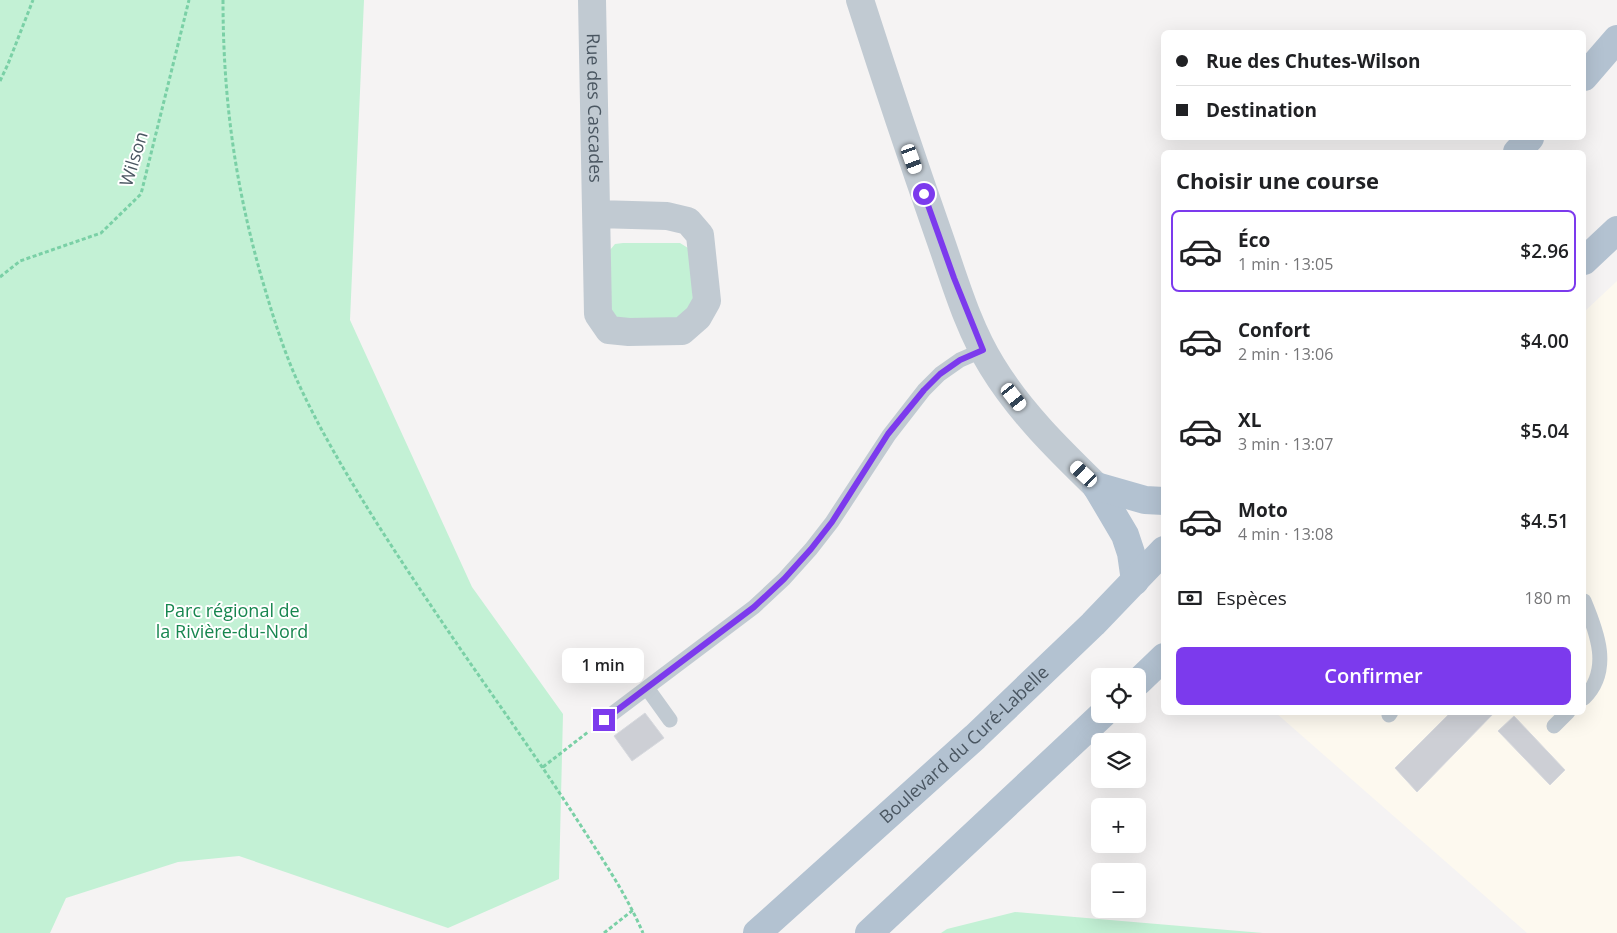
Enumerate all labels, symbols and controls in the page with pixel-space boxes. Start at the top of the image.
street label: Rue des Cascades [582,33,608,183]
text: Rue des Chutes-Wilson [1206,48,1421,74]
text: Destination [1206,97,1317,123]
street label: Wilson [113,128,153,189]
car [899,142,924,176]
text: Choisir une course [1176,165,1379,195]
route start [913,183,935,205]
text: Éco [1238,227,1270,253]
icon: car [1178,229,1223,274]
text: $2.96 [1520,238,1569,264]
text: 1 min · 13:05 [1238,253,1333,275]
text: Confort [1238,317,1310,343]
icon: car [1178,319,1223,364]
text: $4.00 [1520,328,1569,354]
text: 2 min · 13:06 [1238,343,1333,365]
car [998,381,1029,413]
text: XL [1238,407,1261,433]
icon: car [1178,409,1223,454]
text: $5.04 [1520,418,1569,444]
text: 3 min · 13:07 [1238,433,1333,455]
car [1067,458,1100,490]
text: Moto [1238,497,1288,523]
icon: car [1178,499,1223,544]
text: $4.51 [1520,508,1569,534]
text: 4 min · 13:08 [1238,523,1333,545]
icon: cash [1176,584,1204,612]
text: Espèces [1216,585,1287,611]
text: 180 m [1525,587,1571,609]
park label: Parc régional de la Rivière-du-Nord [156,598,308,643]
button: Confirmer [1176,647,1571,705]
callout: 1 min [563,648,645,682]
text: 1 min [581,654,625,676]
street label: Boulevard du Curé-Labelle [874,660,1053,828]
map controls [1091,668,1146,918]
button: locate [1091,668,1146,723]
route end [593,709,615,731]
button: layers [1091,733,1146,788]
button: + [1091,798,1146,853]
button: − [1091,863,1146,918]

